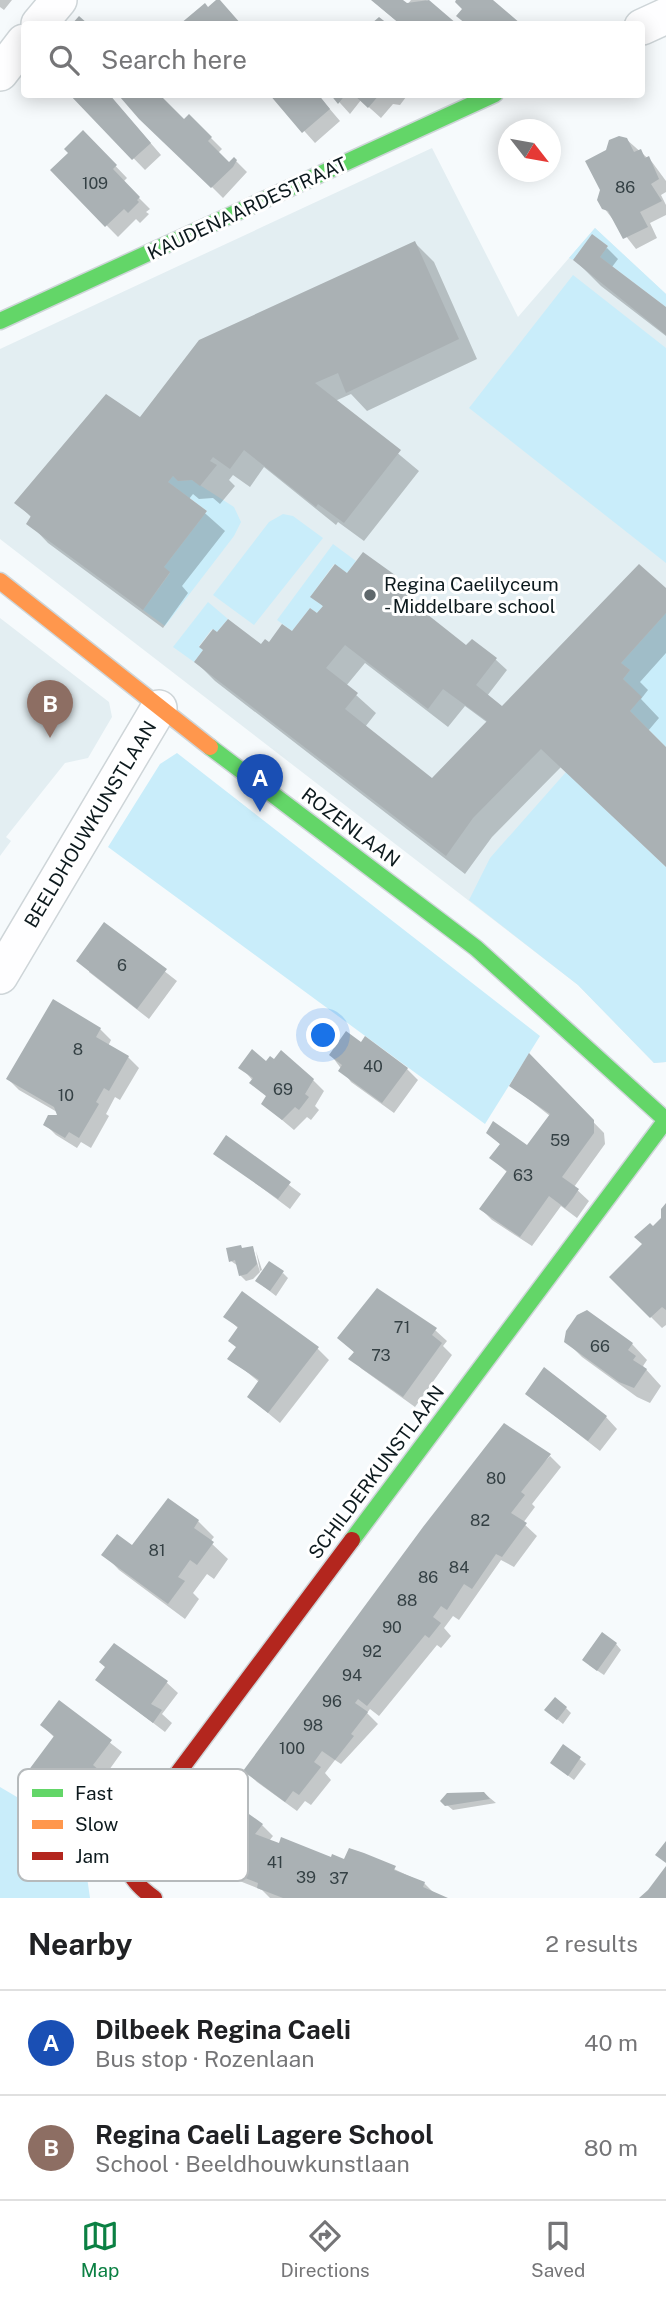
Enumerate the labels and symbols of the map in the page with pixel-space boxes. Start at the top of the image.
north arrow [498,119,561,182]
street label: KAUDENAARDESTRAAT [144,152,350,264]
house number: 109 [82,174,108,193]
house number: 86 [615,178,635,197]
place label: Regina Caelilyceum - Middelbare school [384,573,559,617]
marker: Regina Caelilyceum - Middelbare school [362,587,378,603]
pin: B [27,680,73,738]
street label: BEELDHOUWKUNSTLAAN [19,717,161,931]
pin: A [237,754,283,812]
street label: ROZENLAAN [298,783,404,871]
house number: 6 [117,956,127,975]
your location [306,1018,340,1052]
house number: 8 [73,1040,83,1059]
house number: 40 [363,1057,383,1076]
house number: 69 [273,1080,293,1099]
house number: 10 [58,1086,74,1105]
house number: 59 [550,1131,570,1150]
house number: 63 [513,1166,533,1185]
house number: 71 [394,1318,410,1337]
house number: 66 [590,1337,610,1356]
house number: 73 [371,1346,391,1365]
street label: SCHILDERKUNSTLAAN [304,1381,448,1563]
house number: 80 [486,1469,506,1488]
house number: 82 [470,1511,490,1530]
house number: 81 [149,1541,165,1560]
house number: 84 [449,1558,469,1577]
house number: 86 [418,1568,438,1587]
house number: 88 [397,1591,417,1610]
house number: 90 [382,1618,402,1637]
house number: 92 [362,1642,382,1661]
house number: 94 [342,1666,362,1685]
house number: 96 [322,1692,342,1711]
house number: 98 [303,1716,323,1735]
house number: 100 [279,1739,305,1758]
legend [18,1769,248,1881]
text: Fast [75,1782,113,1804]
text: Slow [75,1813,119,1835]
text: Jam [75,1845,109,1867]
house number: 41 [267,1853,283,1872]
house number: 39 [296,1868,316,1887]
house number: 37 [329,1869,349,1888]

